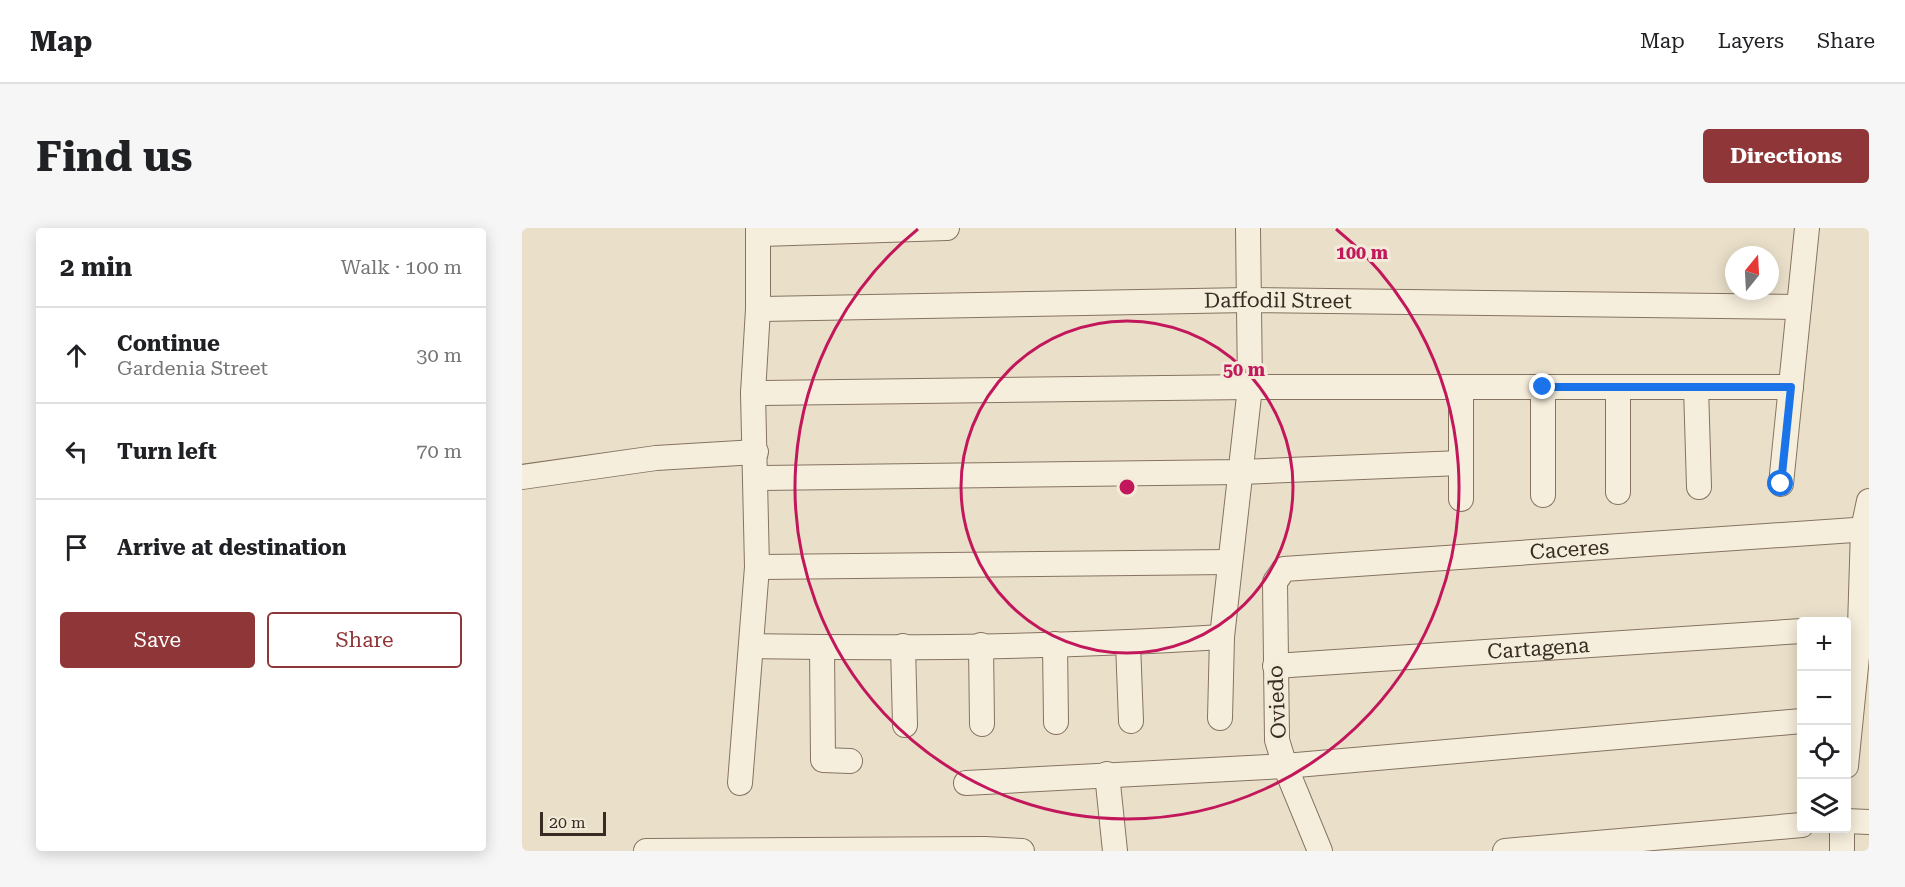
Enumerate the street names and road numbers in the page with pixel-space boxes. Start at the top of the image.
street label: Daffodil Street [1204,288,1352,313]
street label: Caceres [1529,535,1610,564]
street label: Cartagena [1487,633,1591,664]
street label: Oviedo [1263,665,1291,739]

